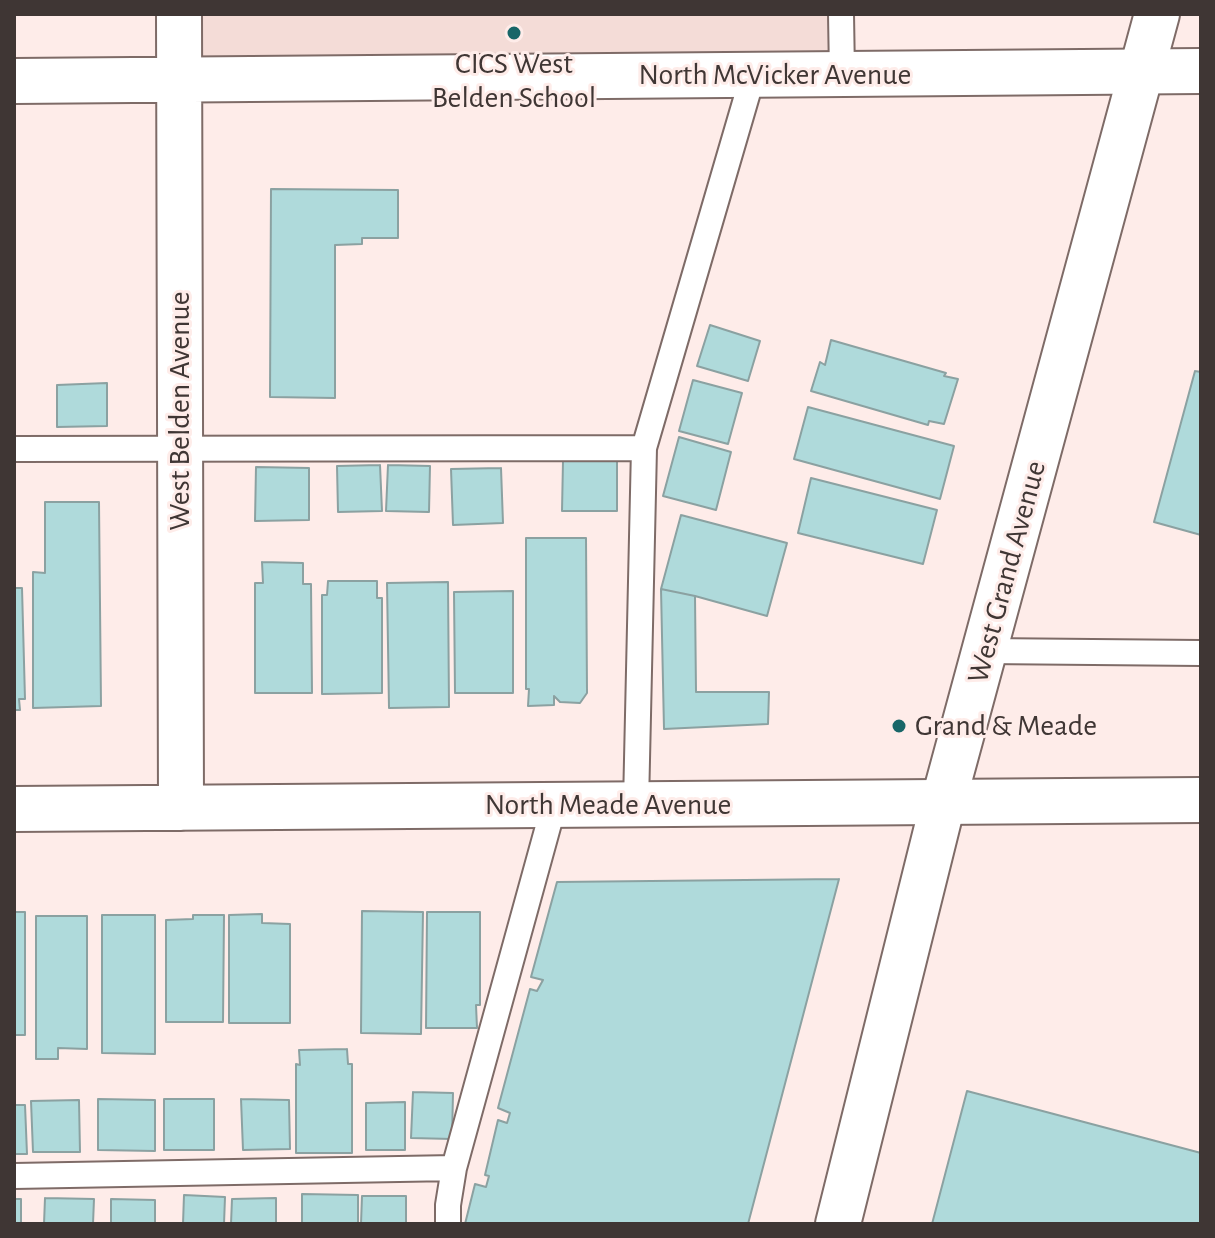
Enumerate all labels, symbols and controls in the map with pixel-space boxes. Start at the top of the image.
marker: CICS West Belden School [505,24,523,42]
place label: CICS West Belden School [432,46,596,116]
street label: North McVicker Avenue [639,57,911,93]
street label: West Belden Avenue [162,291,198,531]
street label: West Grand Avenue [960,457,1054,687]
place label: Grand & Meade [915,708,1097,744]
marker: Grand & Meade [890,717,908,735]
street label: North Meade Avenue [485,787,731,823]

